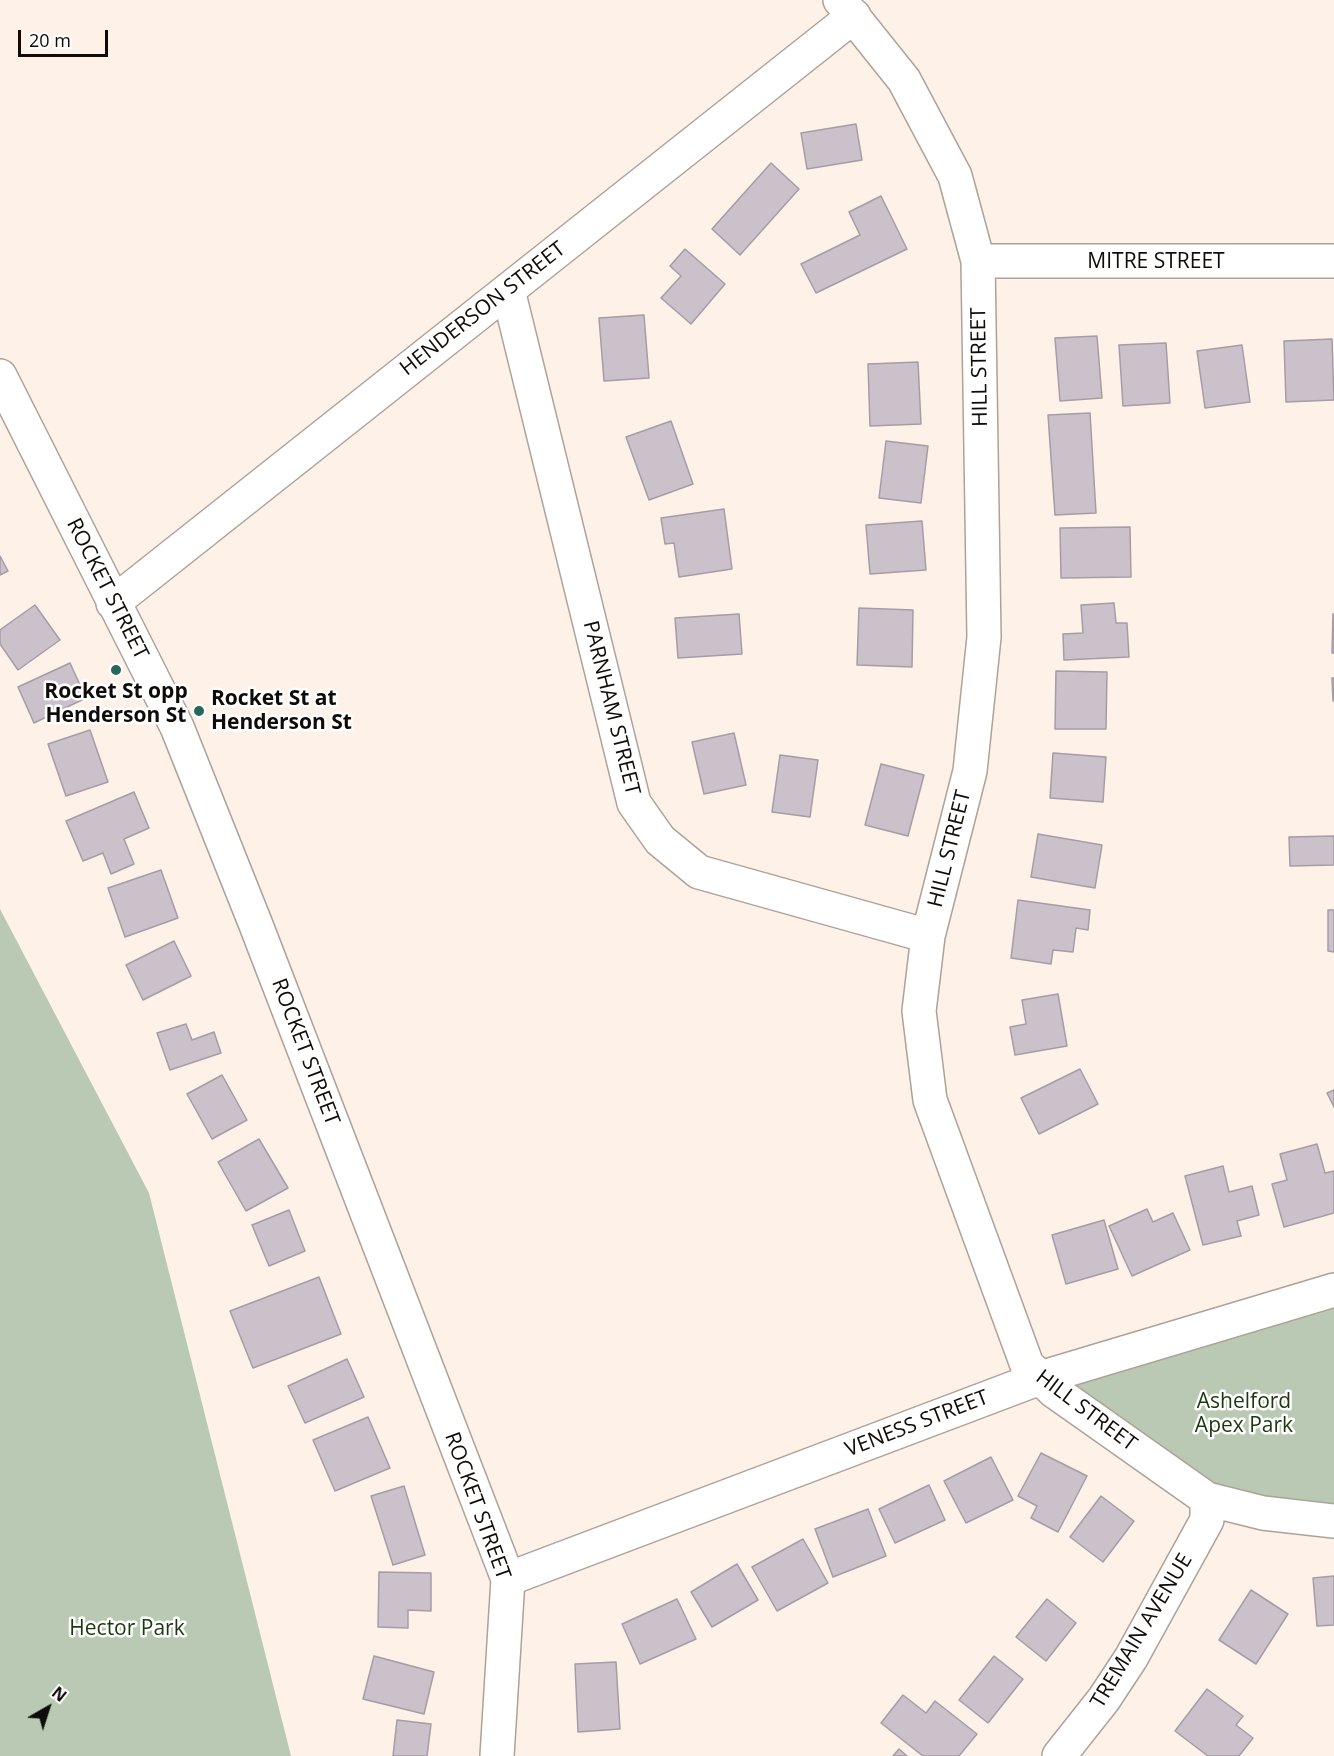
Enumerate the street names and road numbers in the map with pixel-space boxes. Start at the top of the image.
street label: HENDERSON STREET [395,237,571,381]
street label: MITRE STREET [1087,249,1225,275]
street label: HILL STREET [966,307,994,427]
street label: ROCKET STREET [61,514,153,664]
street label: PARNHAM STREET [577,618,645,798]
street label: HILL STREET [923,788,977,910]
street label: ROCKET STREET [265,975,345,1129]
street label: HILL STREET [1031,1365,1141,1457]
street label: VENESS STREET [842,1385,992,1463]
street label: ROCKET STREET [439,1429,515,1583]
street label: TREMAIN AVENUE [1086,1549,1198,1713]

